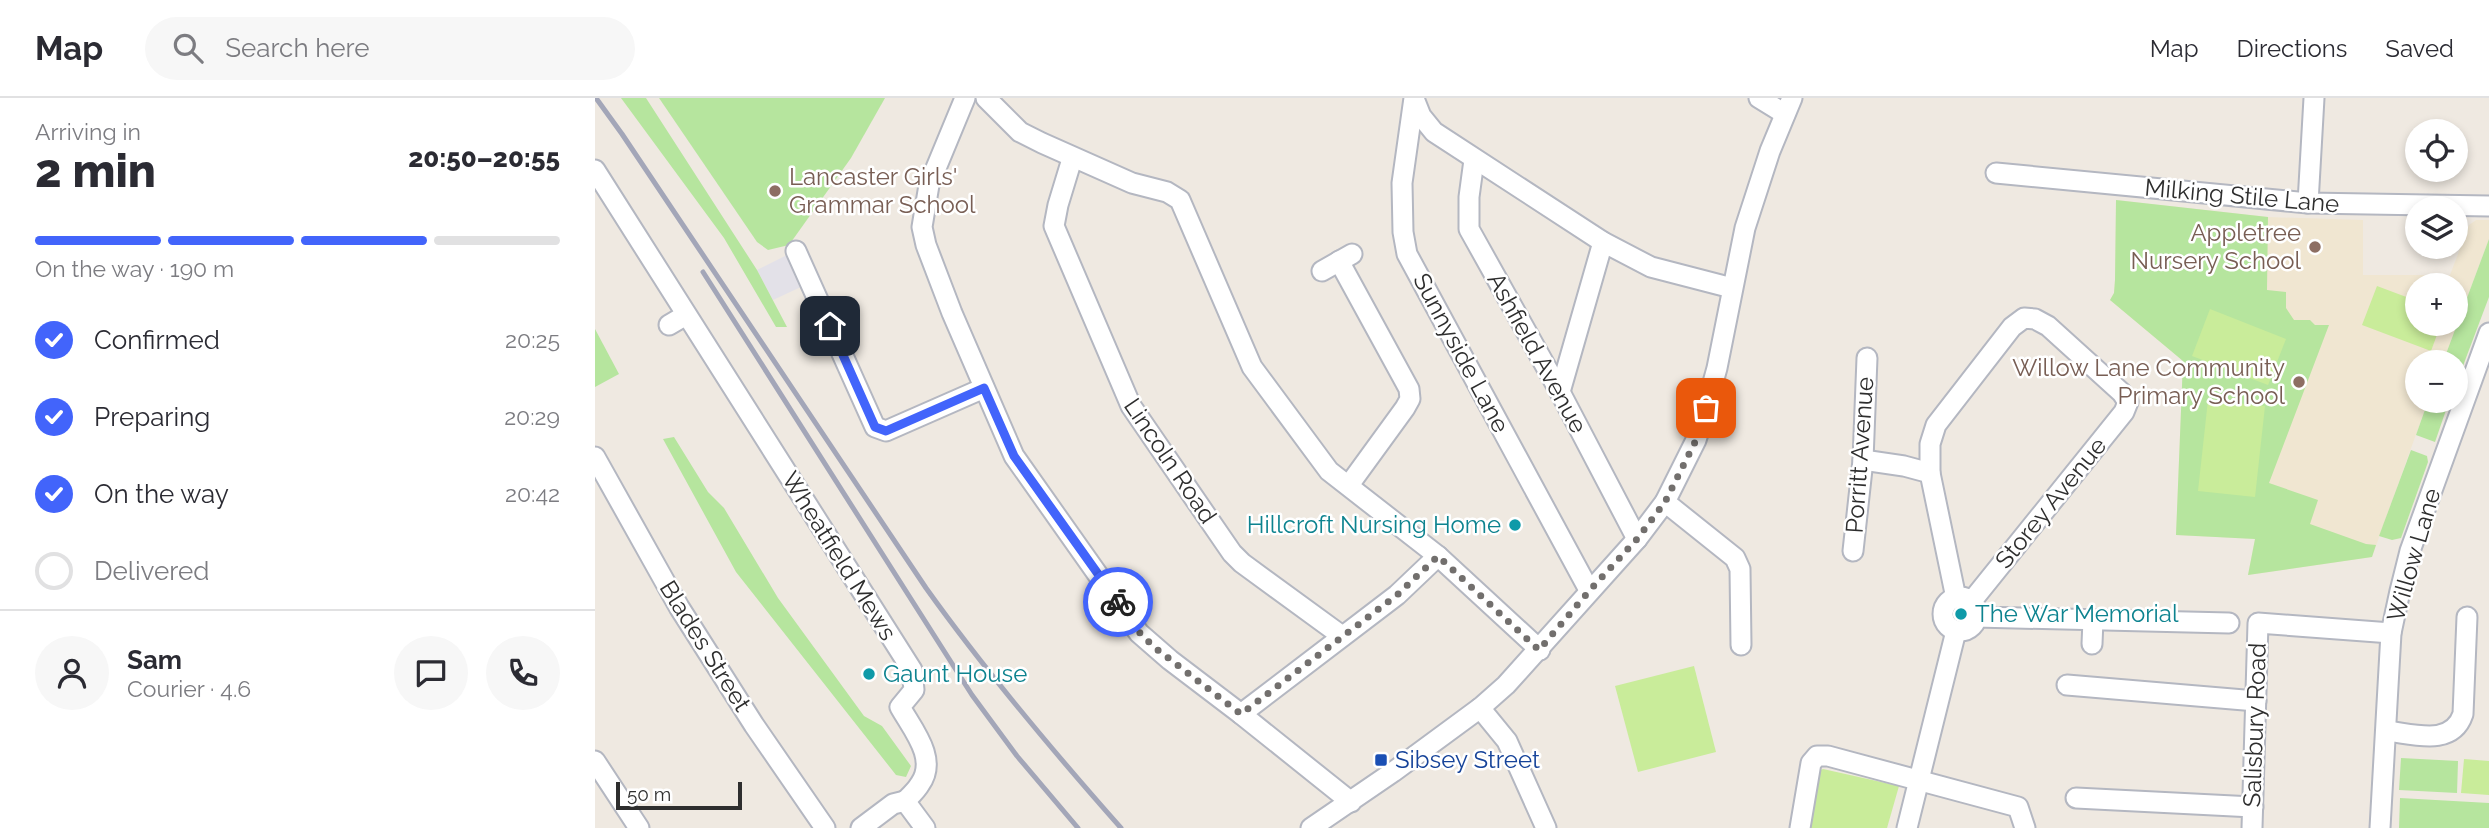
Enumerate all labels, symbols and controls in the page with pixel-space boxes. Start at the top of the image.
search box [145,17,635,80]
text: Map [35,29,103,68]
icon: search [169,29,207,67]
text: Search here [225,33,370,63]
text: Map [2150,34,2199,63]
text: Directions [2237,34,2347,63]
text: Saved [2385,34,2454,63]
text: Arriving in [35,118,141,145]
map controls [2405,119,2468,413]
button: locate [2405,119,2468,182]
text: 20:50–20:55 [408,143,560,173]
text: 2 min [35,144,156,198]
place label: Lancaster Girls' Grammar School [789,162,976,219]
street label: Milking Stile Lane [2144,173,2341,218]
marker: Lancaster Girls' Grammar School [767,183,783,199]
button: layers [2405,196,2468,259]
place label: Appletree Nursery School [2130,218,2301,275]
marker: Appletree Nursery School [2307,239,2323,255]
text: On the way · 190 m [35,255,234,282]
street label: Sunnyside Lane [1407,268,1516,437]
street label: Ashfield Avenue [1481,268,1593,438]
button: + [2405,273,2468,336]
pin [800,296,860,356]
icon: home [811,307,849,345]
icon: check [35,321,73,359]
text: Confirmed [94,325,220,355]
text: 20:25 [505,326,560,353]
button: − [2405,350,2468,413]
place label: Willow Lane Community Primary School [2012,353,2285,410]
marker: Willow Lane Community Primary School [2291,374,2307,390]
street label: Porritt Avenue [1840,376,1879,534]
pin [1676,378,1736,438]
icon: bag [1687,389,1725,427]
street label: Lincoln Road [1118,393,1223,529]
icon: check [35,398,73,436]
text: Preparing [94,402,210,432]
text: 20:29 [504,403,560,430]
street label: Storey Avenue [1989,431,2112,574]
street label: Wheatfield Mews [776,466,903,645]
icon: check [35,475,73,513]
text: On the way [94,479,229,509]
text: 20:42 [505,480,560,507]
street label: Willow Lane [2381,485,2446,625]
place label: Hillcroft Nursing Home [1247,510,1501,539]
marker: Hillcroft Nursing Home [1507,517,1523,533]
text: Delivered [94,556,209,586]
courier [1083,567,1153,637]
street label: Blades Street [654,575,757,717]
icon: bike [1099,583,1137,621]
place label: The War Memorial [1975,599,2179,628]
marker: The War Memorial [1953,606,1969,622]
button: person [35,636,109,710]
button: chat [394,636,468,710]
button: phone [486,636,560,710]
street label: Salisbury Road [2237,642,2272,808]
text: Sam [127,645,182,675]
place label: Gaunt House [883,659,1027,688]
marker: Gaunt House [861,666,877,682]
text: Courier · 4.6 [127,675,251,702]
place label: Sibsey Street [1395,745,1540,774]
marker: Sibsey Street [1373,752,1389,768]
scale bar [616,779,742,811]
text: 50 m [627,783,671,805]

